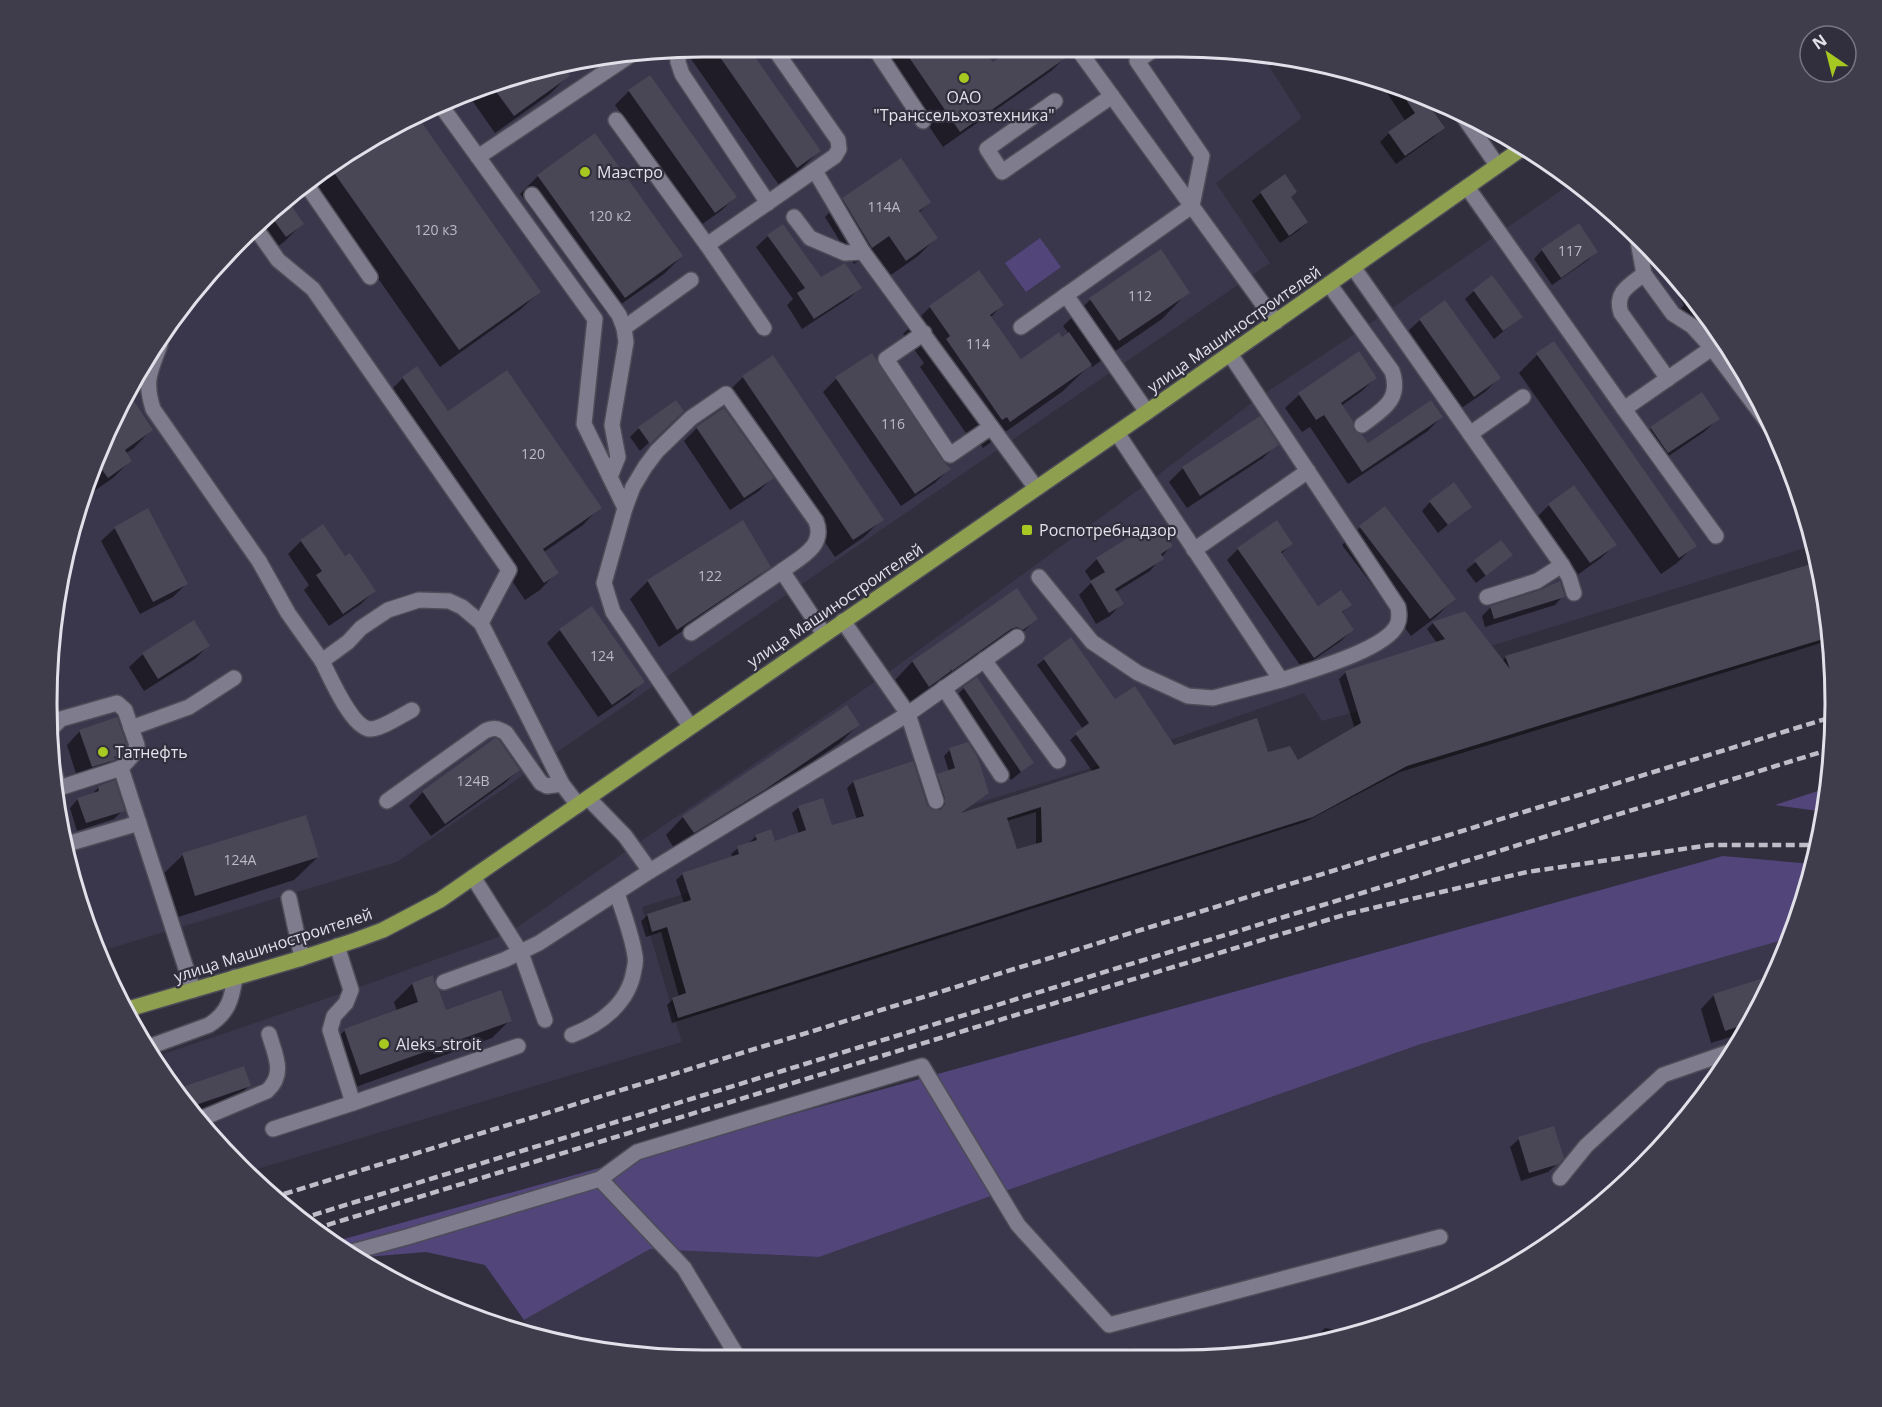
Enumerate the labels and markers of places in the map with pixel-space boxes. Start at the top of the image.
marker: ОАО "Транссельхозтехника" [957,71,971,85]
place label: ОАО "Транссельхозтехника" [873,86,1055,126]
place label: Маэстро [597,161,663,183]
marker: Маэстро [578,165,592,179]
place label: Роспотребнадзор [1039,519,1177,541]
marker: Роспотребнадзор [1020,523,1034,537]
place label: Татнефть [115,741,188,763]
marker: Татнефть [96,745,110,759]
place label: Aleks_stroit [396,1033,482,1055]
marker: Aleks_stroit [377,1037,391,1051]

